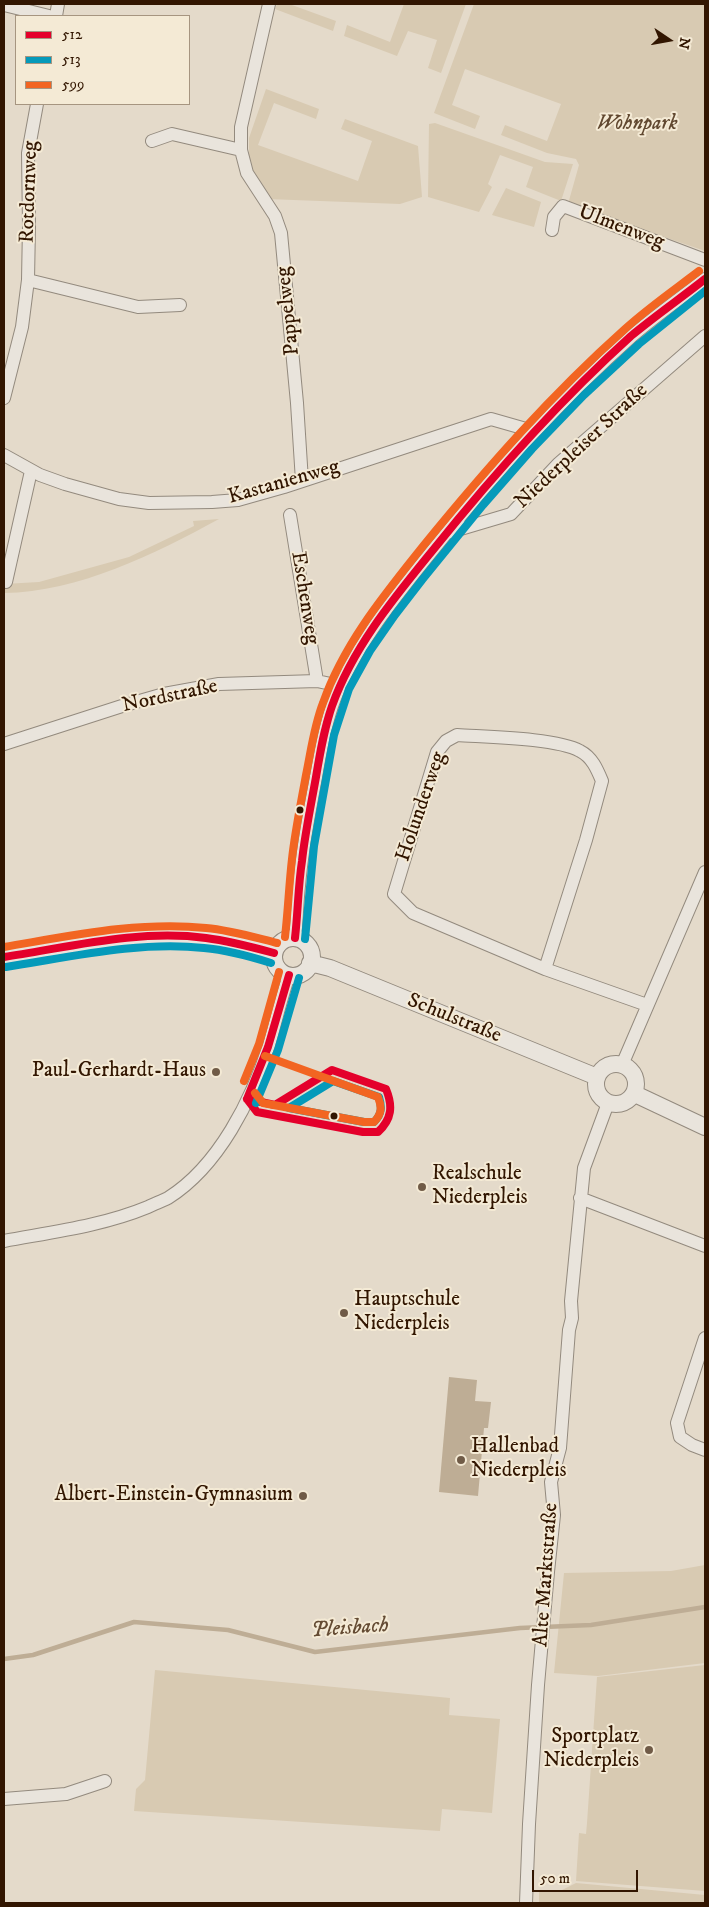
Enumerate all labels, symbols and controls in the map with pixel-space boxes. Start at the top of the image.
legend [15,15,190,105]
north arrow [644,15,694,65]
text: 512 [62,25,82,44]
text: N [674,36,694,51]
text: 513 [62,50,81,69]
text: 599 [62,75,84,94]
park label: Wohnpark [596,112,678,138]
street label: Rotdornweg [16,140,44,244]
street label: Ulmenweg [574,200,668,256]
street label: Pappelweg [272,265,306,357]
street label: Niederpleiser Straße [510,379,654,515]
street label: Kastanienweg [225,455,343,511]
street label: Eschenweg [284,550,324,646]
street label: Nordstraße [120,675,220,719]
street label: Holunderweg [391,749,453,865]
unlabelled marker [295,805,305,815]
street label: Schulstraße [403,989,505,1049]
place label: Paul-Gerhardt-Haus [32,1059,206,1085]
marker: Paul-Gerhardt-Haus [210,1066,222,1078]
unlabelled marker [329,1111,339,1121]
place label: Realschule Niederpleis [432,1162,528,1212]
marker: Realschule Niederpleis [416,1181,428,1193]
place label: Hauptschule Niederpleis [354,1288,460,1338]
marker: Hauptschule Niederpleis [338,1307,350,1319]
place label: Hallenbad Niederpleis [471,1435,567,1485]
marker: Hallenbad Niederpleis [455,1454,467,1466]
place label: Albert-Einstein-Gymnasium [55,1483,293,1509]
marker: Albert-Einstein-Gymnasium [297,1490,309,1502]
street label: Alte Marktstraße [529,1502,565,1648]
water label: Pleisbach [310,1613,390,1645]
place label: Sportplatz Niederpleis [543,1725,639,1775]
marker: Sportplatz Niederpleis [643,1744,655,1756]
scale bar [534,1860,640,1892]
text: 50 m [540,1869,570,1888]

